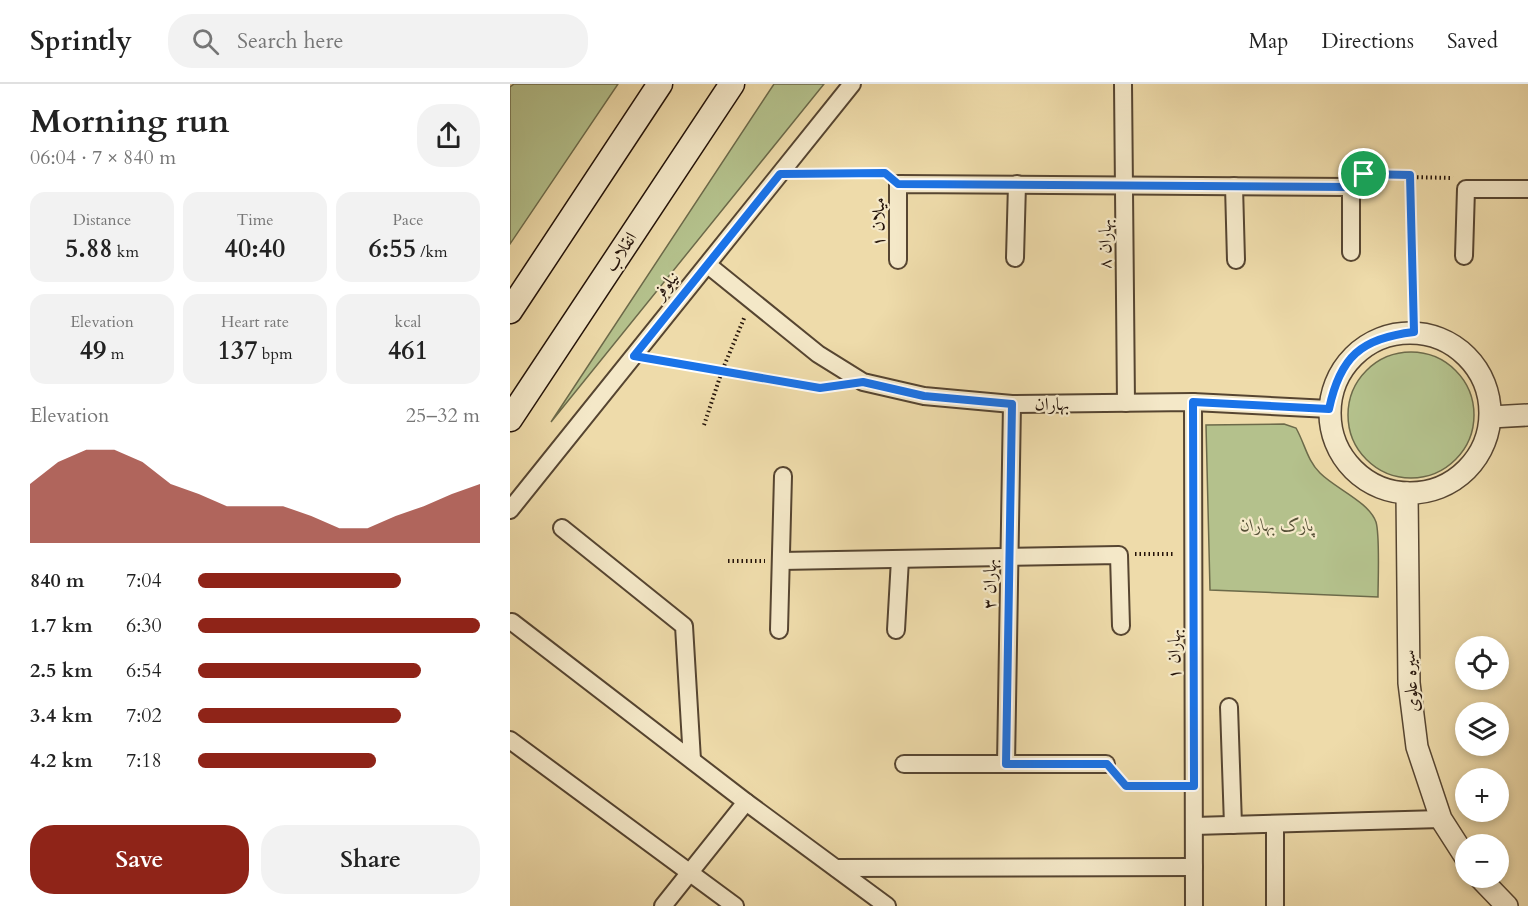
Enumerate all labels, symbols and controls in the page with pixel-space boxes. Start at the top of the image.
search box [168,14,588,68]
text: Sprintly [30,22,132,60]
icon: search [189,25,222,58]
text: Search here [237,26,344,56]
text: Map [1248,27,1288,56]
text: Directions [1321,27,1414,56]
text: Saved [1447,27,1498,56]
text: Morning run [30,99,230,144]
button: share [417,104,480,167]
text: 06:04 · 7 × 840 m [30,144,176,171]
pin [1338,148,1389,199]
icon: arrive [1347,157,1380,190]
street label: میلان ۱ [866,197,891,247]
text: Distance [73,209,131,231]
text: Time [236,209,274,231]
text: Pace [393,209,423,231]
street label: بهاران ۸ [1093,219,1118,269]
street label: انقلاب [599,227,643,277]
text: 5.88 [65,231,113,266]
text: 40:40 [225,231,285,266]
text: 6:55 [368,231,416,266]
text: km [113,241,139,263]
text: /km [416,241,448,263]
street label: نیلوفر [646,266,685,306]
text: Elevation [70,311,134,333]
text: Heart rate [221,311,289,333]
text: kcal [395,311,421,333]
text: 49 [80,333,106,368]
text: 137 [218,333,258,368]
text: 461 [388,333,428,368]
text: m [106,343,124,365]
text: bpm [258,343,292,365]
street label: بهاران [1034,392,1070,417]
text: Elevation [30,402,109,429]
text: 25–32 m [406,402,480,429]
park label: پارک بهاران [1240,513,1315,538]
street label: بهاران ۳ [977,559,1003,609]
text: 840 m [30,567,85,594]
text: 7:04 [126,567,162,594]
text: 1.7 km [30,612,93,639]
text: 6:30 [126,612,162,639]
street label: بهاران ۱ [1162,629,1187,679]
map controls [1455,636,1509,888]
button: locate [1455,636,1509,690]
street label: سیره علوی [1396,649,1426,713]
text: 2.5 km [30,657,93,684]
text: 6:54 [126,657,162,684]
text: 3.4 km [30,702,93,729]
text: 7:02 [126,702,162,729]
button: layers [1455,702,1509,756]
text: 4.2 km [30,747,93,774]
text: 7:18 [126,747,162,774]
button: + [1455,768,1509,822]
button: Save [30,825,249,894]
button: Share [261,825,480,894]
button: − [1455,834,1509,888]

